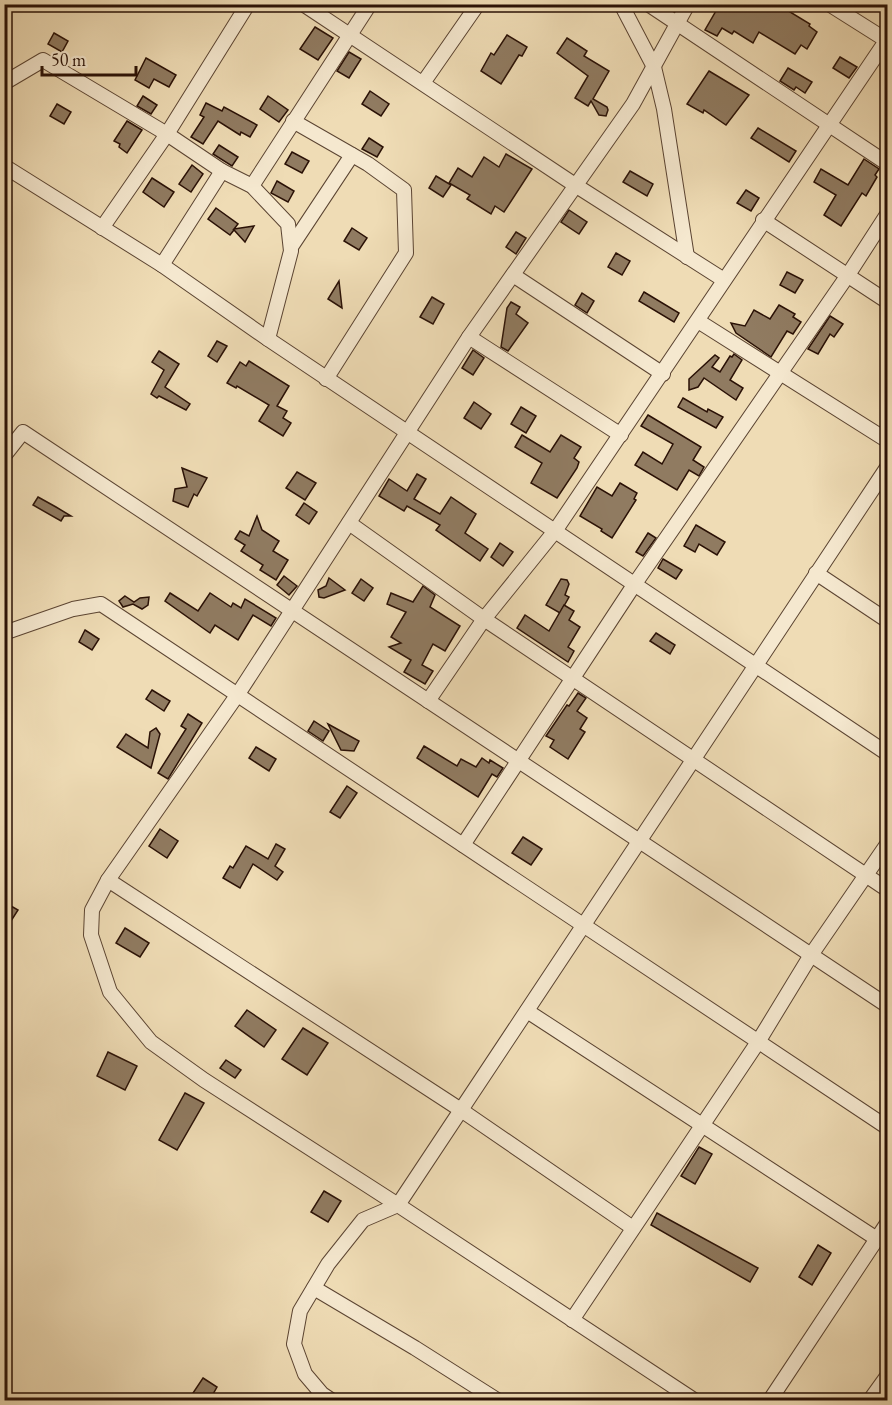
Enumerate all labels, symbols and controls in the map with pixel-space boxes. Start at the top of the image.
scale bar [42,39,136,77]
text: 50 m [51,48,86,71]

